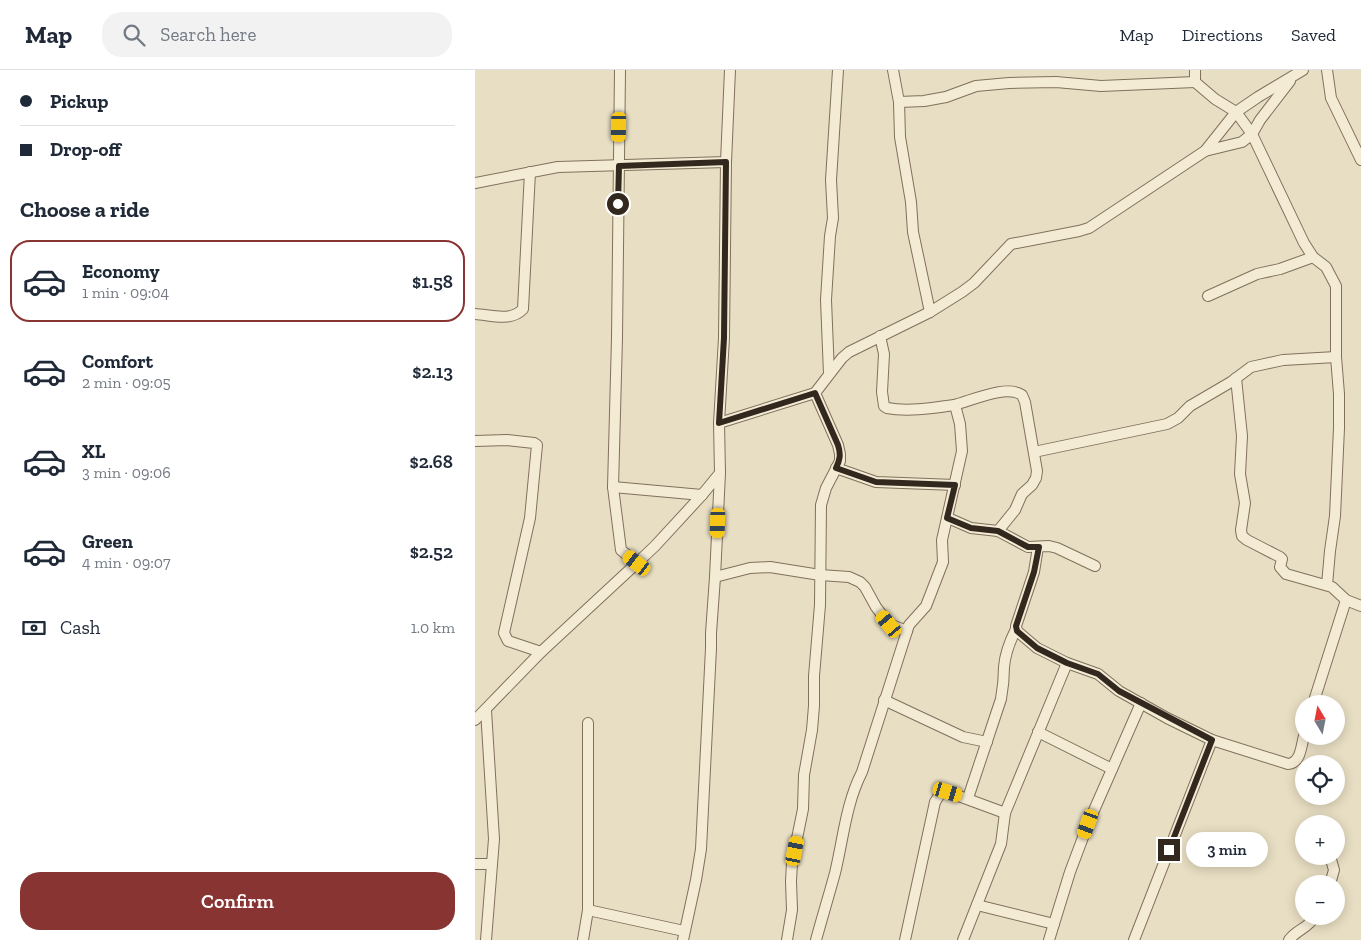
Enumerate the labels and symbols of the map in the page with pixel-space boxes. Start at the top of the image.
car [611,112,626,142]
route start [607,193,629,215]
car [709,508,726,538]
car [620,548,653,578]
car [873,608,904,640]
north arrow [1295,695,1345,745]
car [931,780,964,804]
car [1075,807,1100,841]
callout: 3 min [1187,832,1269,868]
car [784,835,805,867]
route end [1158,839,1180,861]

